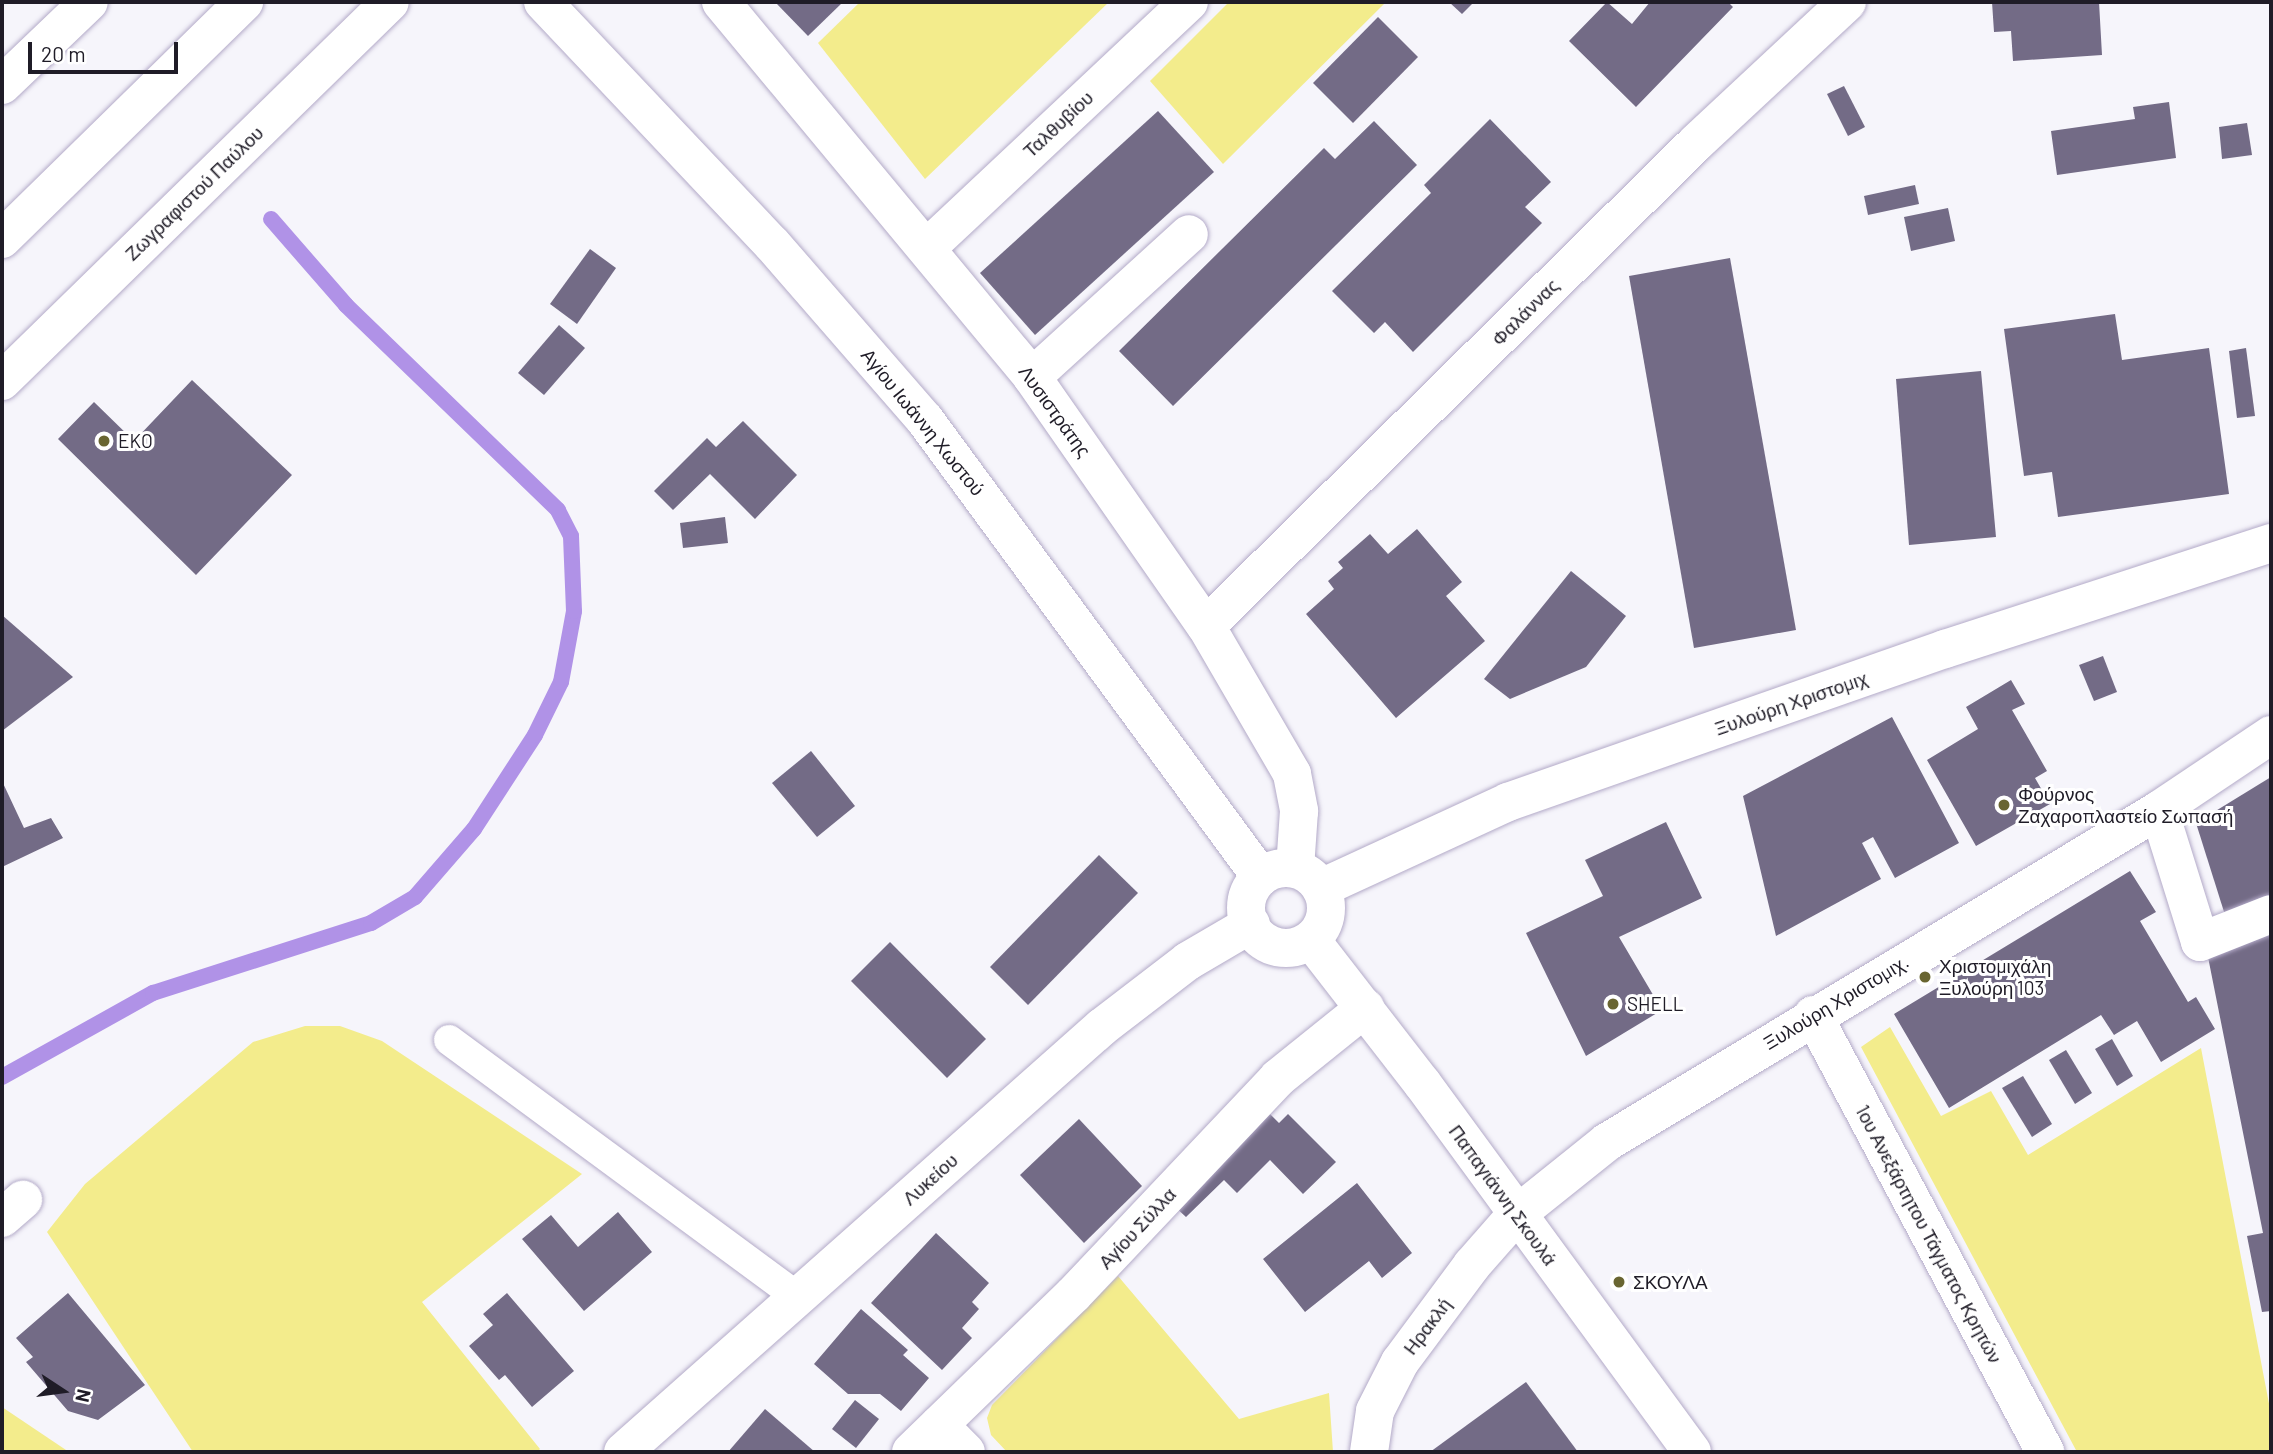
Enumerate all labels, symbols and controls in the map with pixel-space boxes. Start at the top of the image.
scale bar [32,28,182,72]
text: 20 m [41,41,86,66]
street label: Ταλθυβίου [1018,86,1098,162]
street label: Ζωγραφιστού Παύλου [120,121,268,265]
street label: Φαλάννας [1487,274,1563,350]
street label: Αγίου Ιωάννη Χωστού [857,344,989,500]
street label: Λυσιστράτης [1014,361,1096,461]
place label: EKO [118,430,153,452]
marker: EKO [96,433,112,449]
street label: Ξυλούρη Χριστομιχ [1712,666,1870,740]
place label: Φούρνος Ζαχαροπλαστείο Σωπασή [2018,783,2233,827]
marker: Φούρνος Ζαχαροπλαστείο Σωπασή [1996,797,2012,813]
street label: Ξυλούρη Χριστομιχ. [1759,950,1913,1054]
place label: Χριστομιχάλη Ξυλούρη 103 [1939,955,2051,999]
marker: Χριστομιχάλη Ξυλούρη 103 [1917,969,1933,985]
place label: SHELL [1627,993,1684,1015]
marker: SHELL [1605,996,1621,1012]
street label: 1ου Ανεξάρτητου Τάγματος Κρητών [1851,1101,2007,1367]
street label: Παπαγιάννη Σκουλά [1444,1120,1562,1270]
street label: Λυκείου [898,1148,962,1210]
street label: Αγίου Σύλλα [1094,1183,1180,1273]
place label: ΣΚΟΥΛΑ [1633,1271,1708,1293]
marker: ΣΚΟΥΛΑ [1611,1274,1627,1290]
street label: Ηρακλή [1398,1293,1456,1359]
north arrow [28,1356,98,1426]
text: N [71,1387,97,1405]

